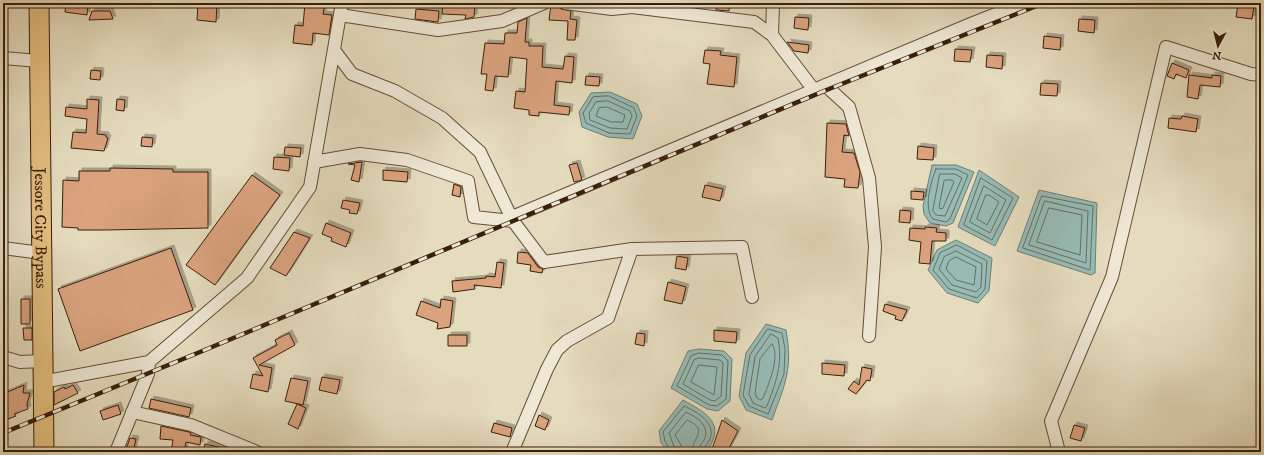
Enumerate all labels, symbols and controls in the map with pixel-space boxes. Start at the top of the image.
north arrow [1198,26,1238,66]
text: N [1212,47,1222,62]
street label: Jessore City Bypass [30,165,51,289]

